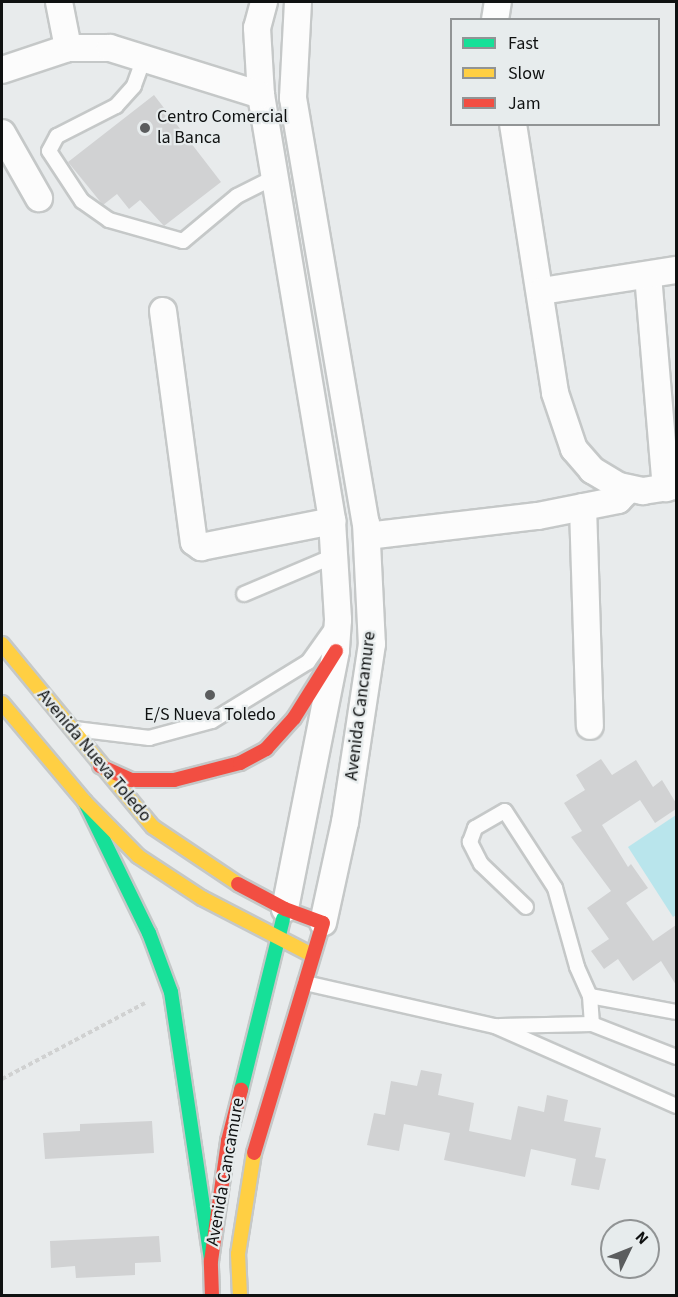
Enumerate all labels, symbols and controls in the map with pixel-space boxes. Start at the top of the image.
legend [450,18,660,126]
text: Fast [508,31,539,56]
text: Slow [508,61,545,86]
text: Jam [508,91,541,116]
place label: Centro Comercial la Banca [157,107,288,150]
marker: Centro Comercial la Banca [138,121,152,135]
street label: Avenida Cancamure [341,630,381,782]
street label: Avenida Nueva Toledo [32,685,156,827]
marker: E/S Nueva Toledo [203,688,217,702]
place label: E/S Nueva Toledo [144,704,276,726]
street label: Avenida Cancamure [202,1096,250,1248]
north arrow [600,1219,660,1279]
text: N [630,1227,653,1249]

